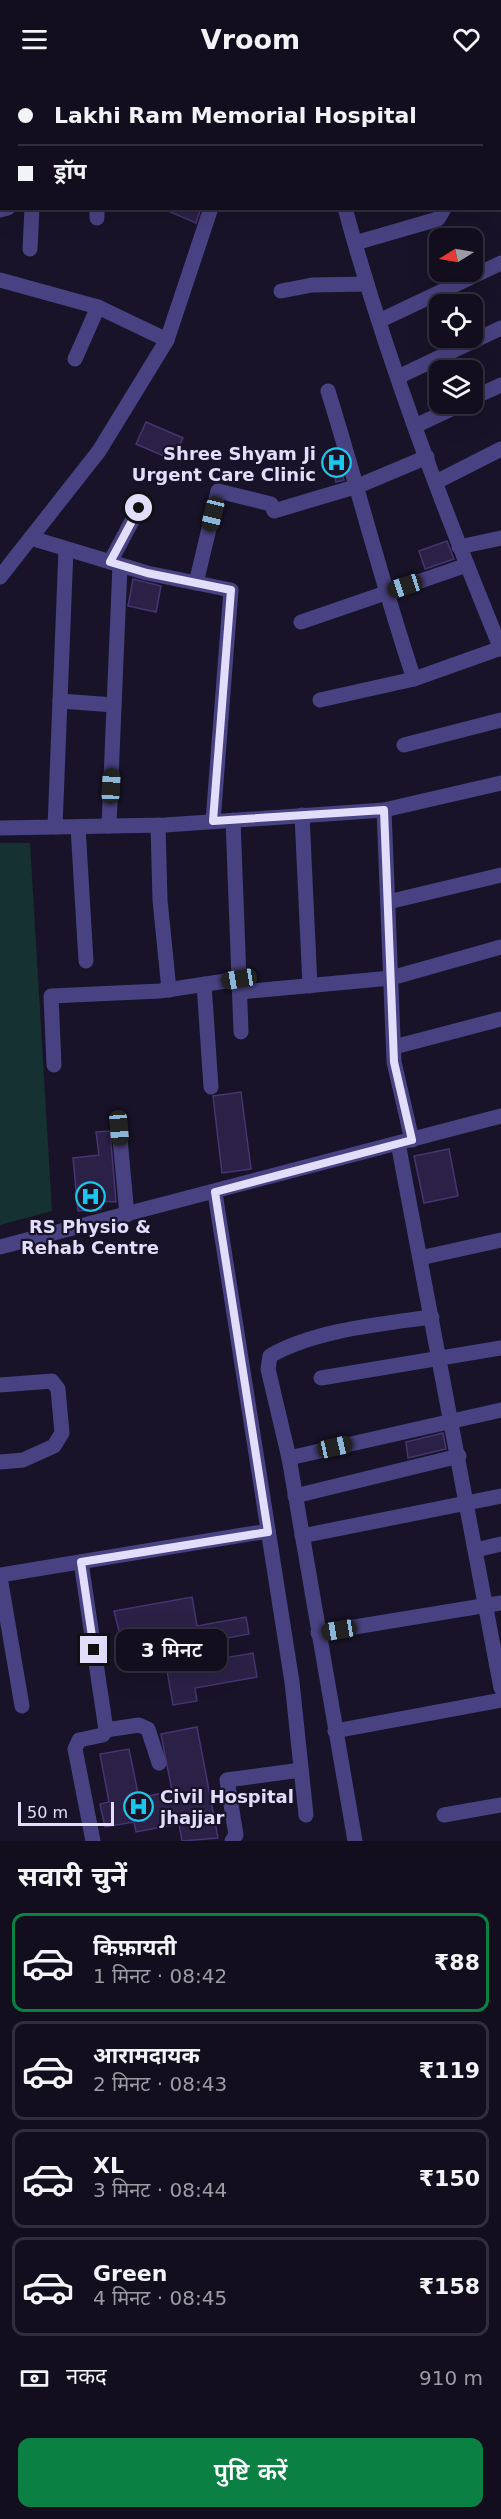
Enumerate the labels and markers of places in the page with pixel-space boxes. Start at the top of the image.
place label: Shree Shyam Ji Urgent Care Clinic [132,443,316,485]
hospital icon: Shree Shyam Ji Urgent Care Clinic [321,447,353,479]
hospital icon: RS Physio & Rehab Centre [74,1181,106,1213]
place label: RS Physio & Rehab Centre [21,1216,159,1258]
place label: Civil Hospital jhajjar [159,1786,294,1828]
hospital icon: Civil Hospital jhajjar [123,1790,155,1822]

